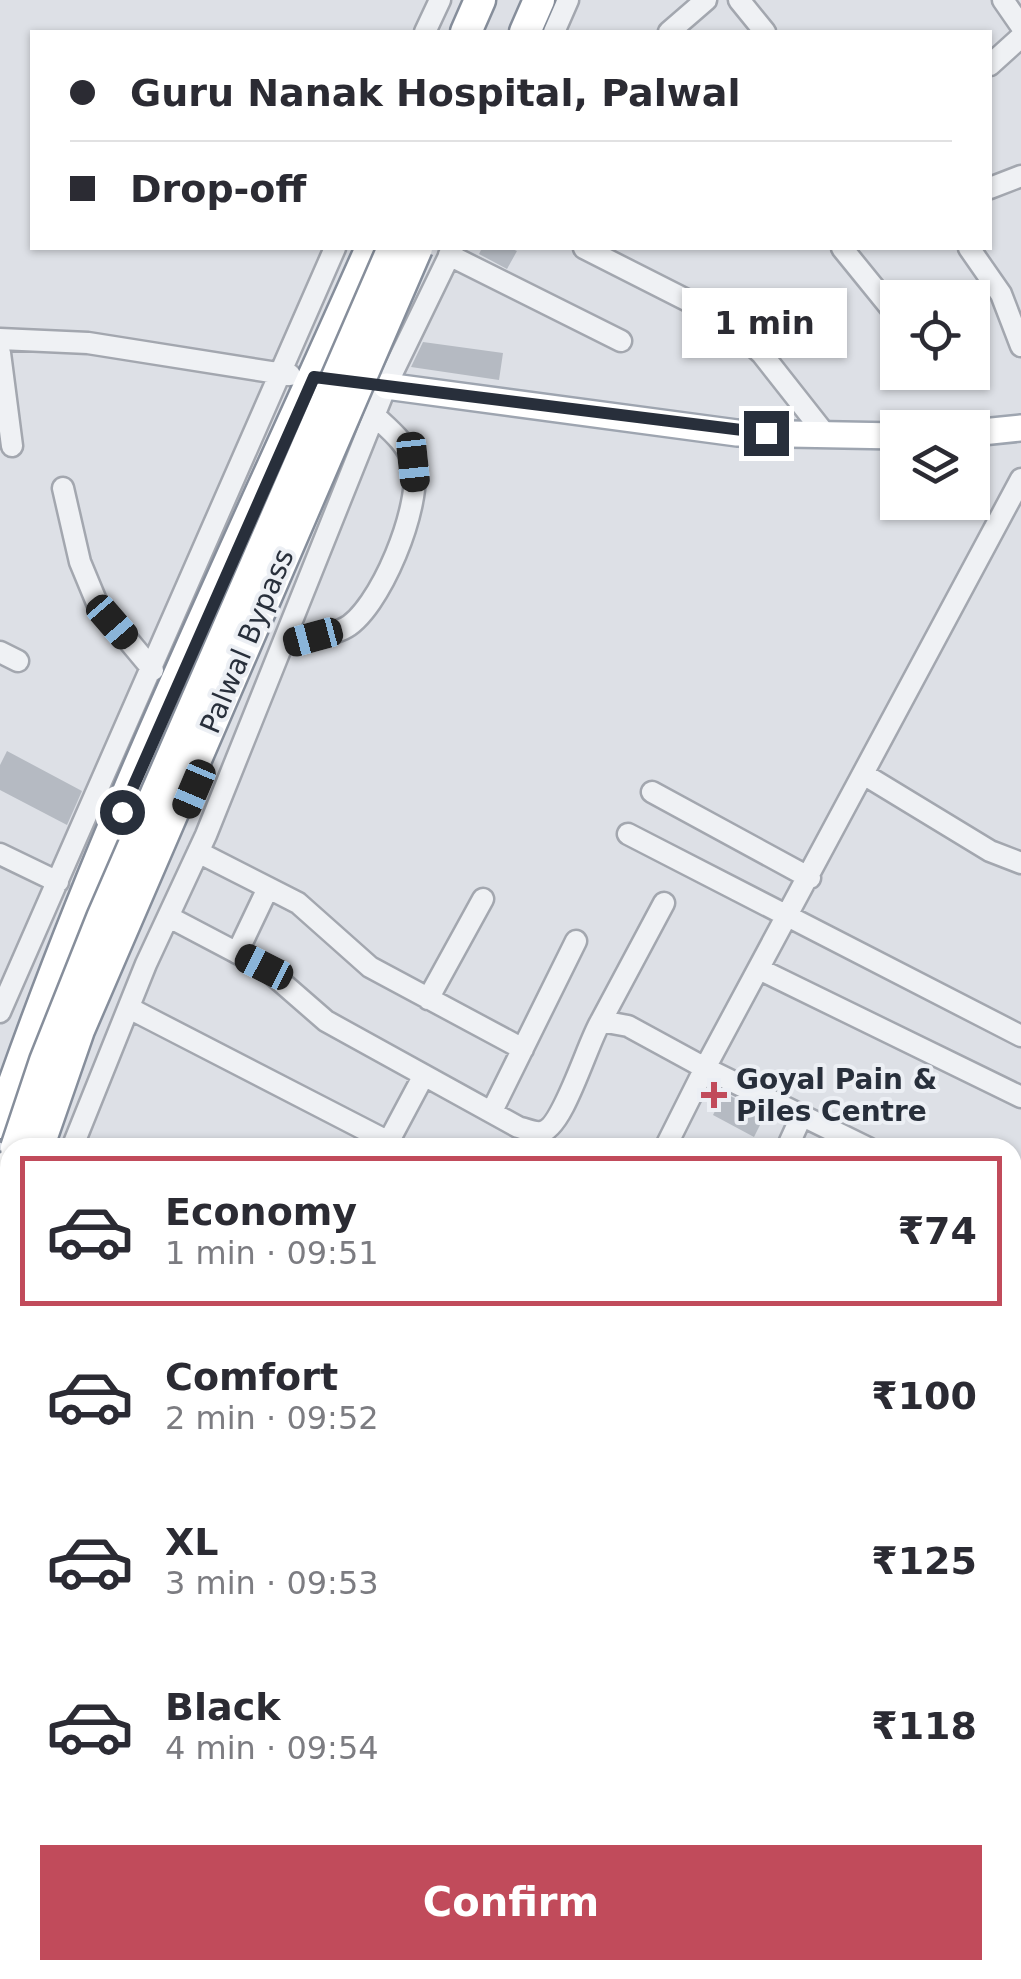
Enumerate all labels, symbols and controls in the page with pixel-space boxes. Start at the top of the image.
text: Guru Nanak Hospital, Palwal [130,71,740,115]
text: Drop-off [130,167,306,211]
map controls [880,280,990,520]
button: locate [880,280,990,390]
callout: 1 min [684,288,848,358]
text: 1 min [714,304,815,342]
button: layers [880,410,990,520]
route end [744,411,789,456]
car [395,431,431,493]
street label: Palwal Bypass [193,544,301,738]
car [81,590,143,654]
car [280,615,346,659]
car [168,756,220,822]
route start [100,790,145,835]
car [230,940,298,994]
place label: Goyal Pain & Piles Centre [736,1063,937,1128]
marker: Goyal Pain & Piles Centre [701,1082,727,1108]
icon: car [45,1186,135,1276]
text: Economy [165,1190,357,1234]
text: ₹74 [898,1209,977,1253]
text: 1 min · 09:51 [165,1234,379,1272]
icon: car [45,1351,135,1441]
text: Comfort [165,1355,338,1399]
text: ₹100 [871,1374,977,1418]
text: 2 min · 09:52 [165,1399,379,1437]
icon: car [45,1516,135,1606]
text: XL [165,1520,219,1564]
text: ₹125 [871,1539,977,1583]
text: 3 min · 09:53 [165,1564,379,1602]
icon: car [45,1681,135,1771]
text: Black [165,1685,280,1729]
text: ₹118 [871,1704,977,1748]
text: 4 min · 09:54 [165,1729,379,1767]
button: Confirm [40,1845,982,1960]

